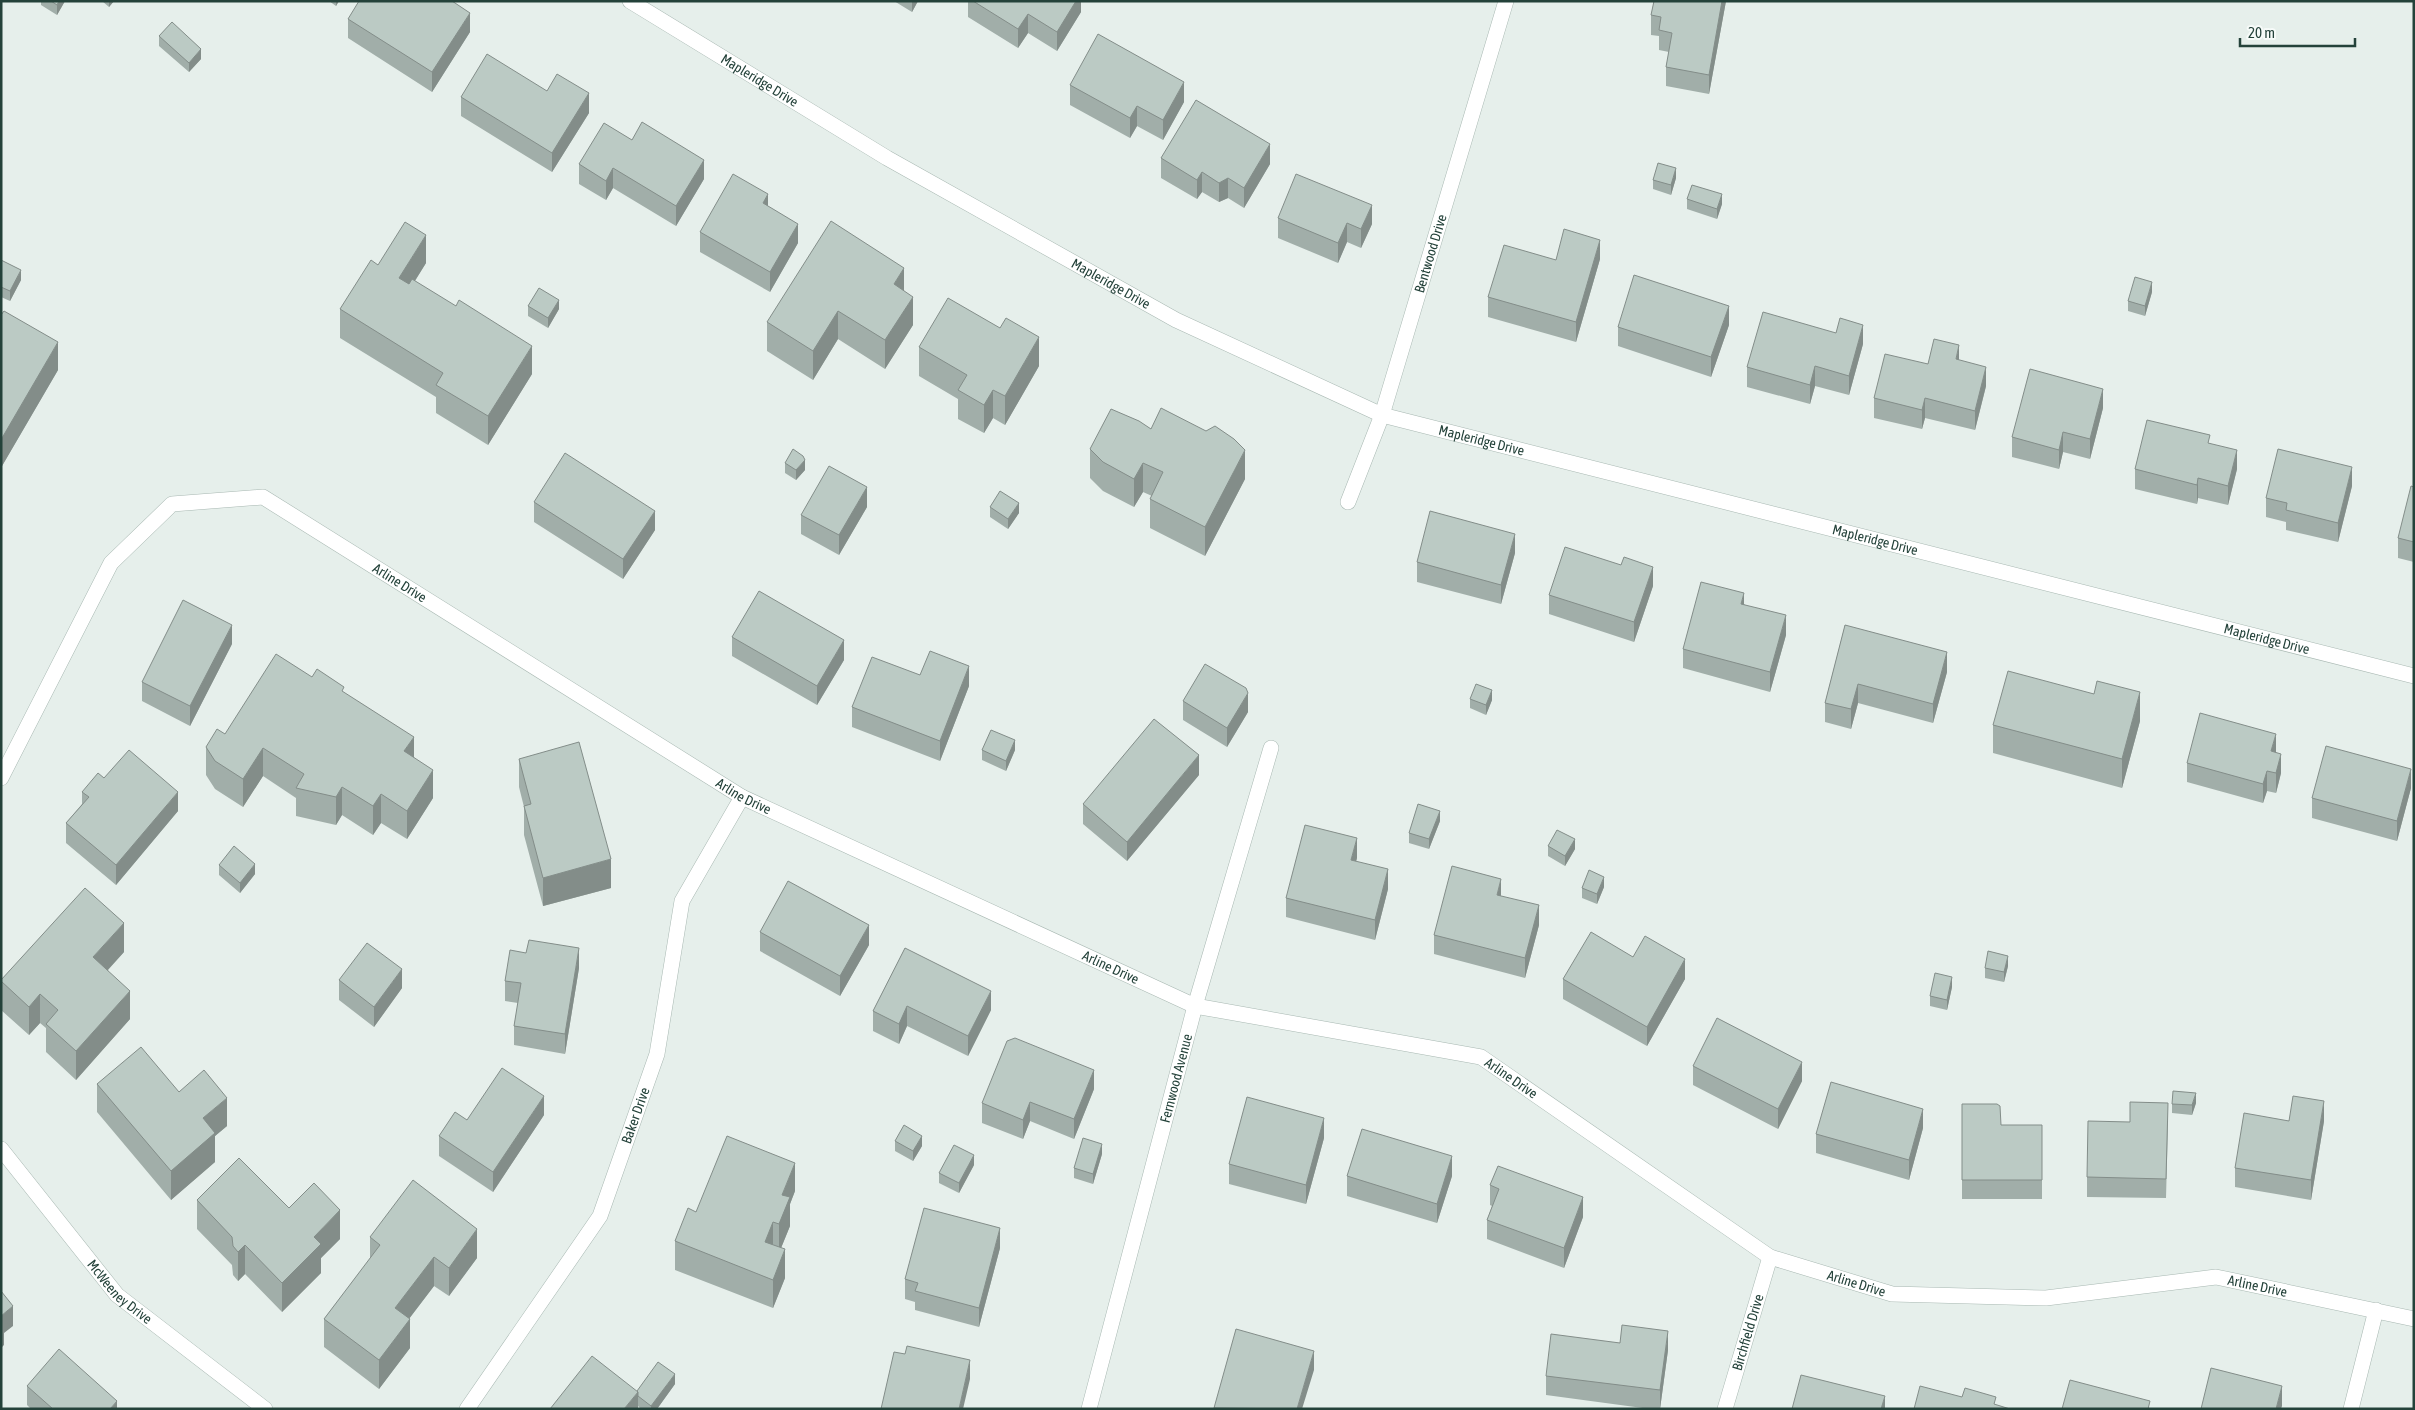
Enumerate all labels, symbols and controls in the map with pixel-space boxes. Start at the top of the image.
scale bar [2240,15,2355,47]
text: 20 m [2248,24,2275,41]
street label: Mapleridge Drive [718,51,801,110]
street label: Bentwood Drive [1411,212,1450,295]
street label: Mapleridge Drive [1069,255,1153,312]
street label: Mapleridge Drive [1437,422,1526,459]
street label: Mapleridge Drive [1831,521,1920,558]
street label: Arline Drive [370,560,430,605]
street label: Mapleridge Drive [2222,620,2311,657]
street label: Arline Drive [713,775,774,817]
street label: Arline Drive [1080,947,1142,987]
street label: Fernwood Avenue [1157,1032,1195,1124]
street label: Arline Drive [1482,1054,1541,1102]
street label: Baker Drive [618,1085,653,1146]
street label: McWeeney Drive [84,1256,155,1327]
street label: Arline Drive [1825,1267,1888,1300]
street label: Arline Drive [2226,1272,2289,1300]
street label: Birchfield Drive [1729,1292,1767,1372]

